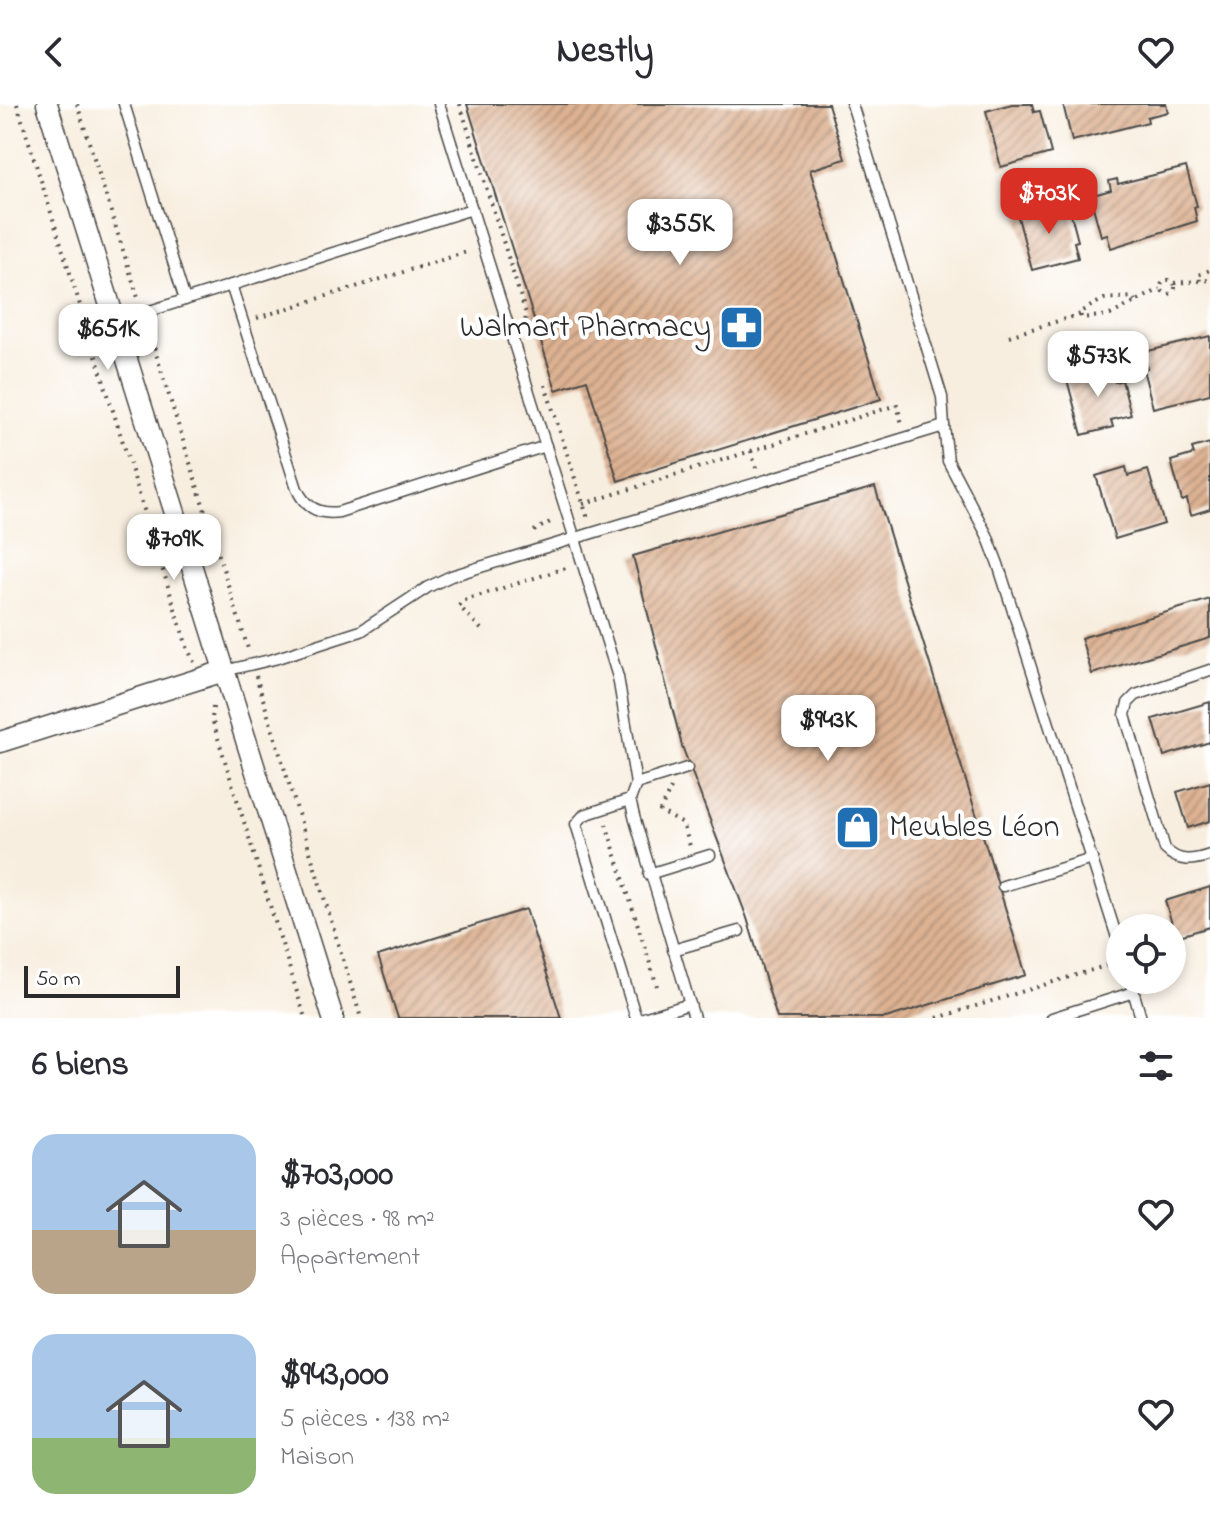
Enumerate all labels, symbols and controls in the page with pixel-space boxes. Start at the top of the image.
text: Nestly [557,26,653,79]
icon: back [32,30,76,74]
icon: heart [1134,30,1178,74]
pin: $703K [993,168,1105,236]
text: $703K [1018,175,1080,213]
pin: $355K [624,199,736,267]
text: $355K [646,206,714,244]
pin: $651K [52,304,164,372]
pharmacy icon: Walmart Pharmacy [718,304,766,352]
place label: Walmart Pharmacy [460,305,711,352]
text: $651K [77,311,139,349]
pin: $573K [1042,331,1154,399]
text: $573K [1066,338,1130,376]
pin: $709K [118,514,230,582]
text: $709K [145,521,203,559]
pin: $943K [772,695,884,763]
text: $943K [799,702,857,740]
shop icon: Meubles Léon [834,804,882,852]
place label: Meubles Léon [889,805,1060,852]
map controls [1106,914,1186,994]
button: locate [1106,914,1186,994]
scale bar [24,962,180,998]
text: 50 m [36,964,81,996]
text: 6 biens [32,1041,129,1091]
icon: filters [1134,1044,1178,1088]
text: $703,000 [280,1151,393,1201]
icon: home [96,1166,192,1262]
icon: heart [1134,1192,1178,1236]
text: 3 pièces · 98 m² [280,1201,435,1239]
text: Appartement [280,1239,420,1277]
text: $943,000 [280,1351,389,1401]
icon: home [96,1366,192,1462]
icon: heart [1134,1392,1178,1436]
text: 5 pièces · 138 m² [280,1401,450,1439]
text: Maison [280,1439,354,1477]

